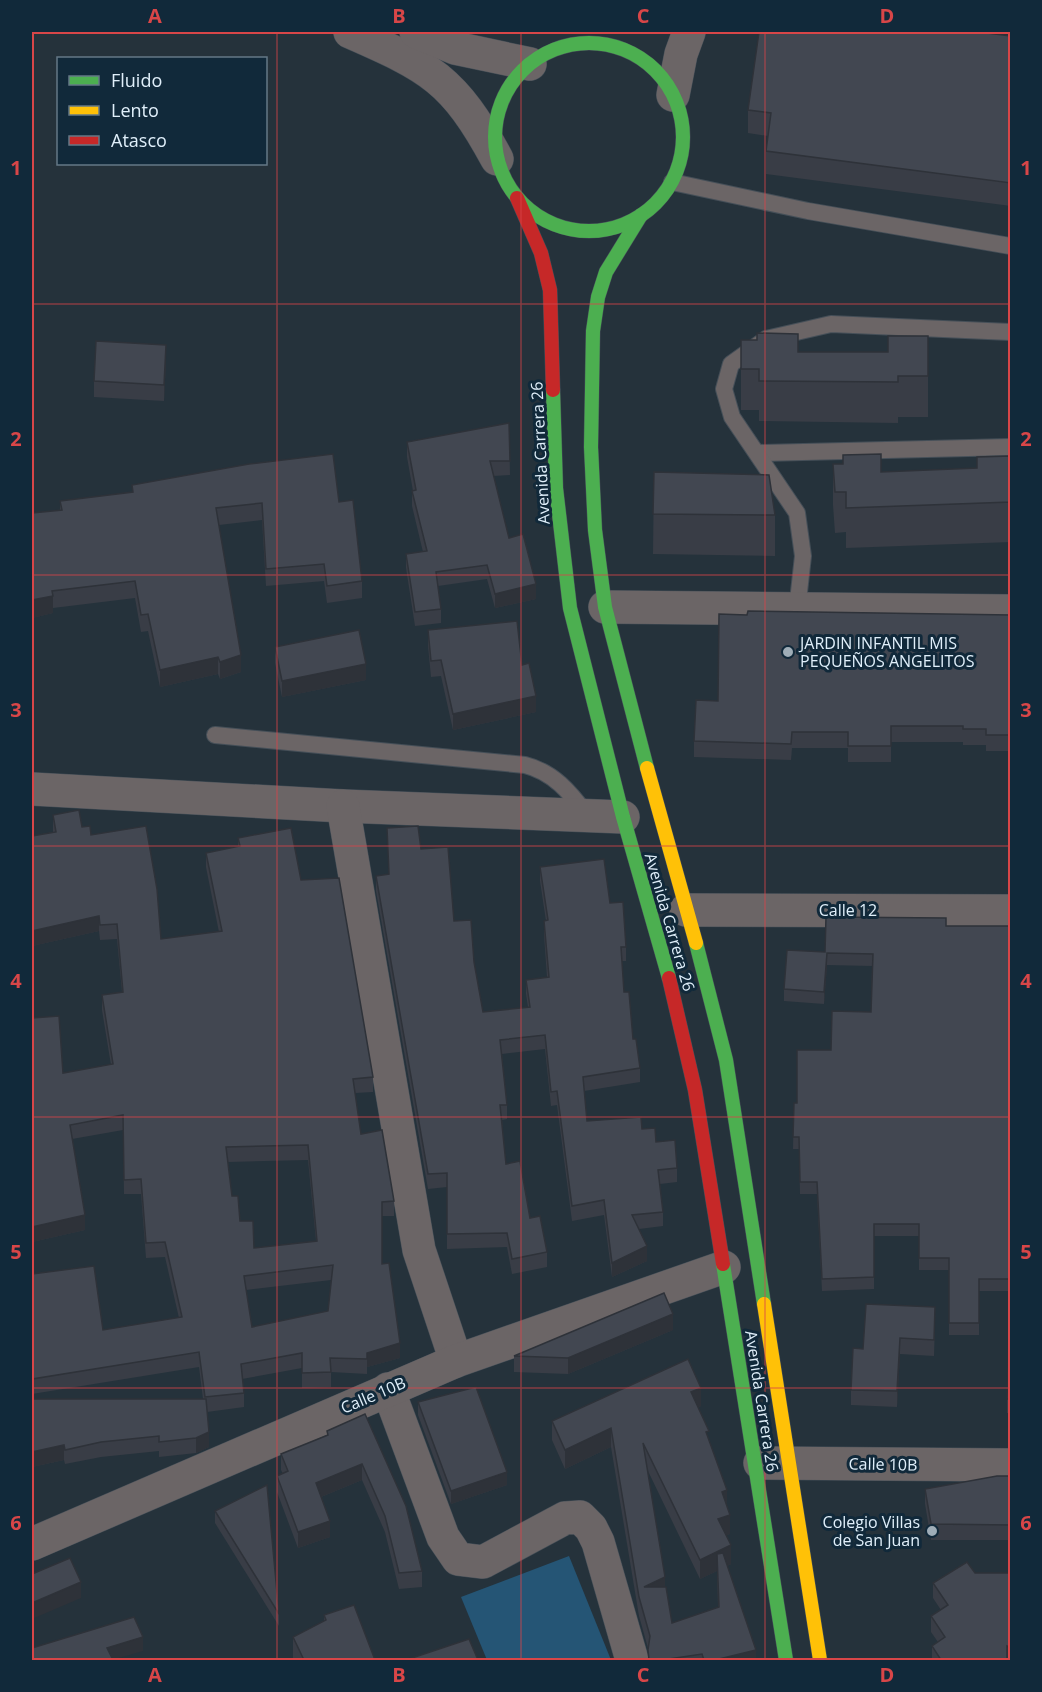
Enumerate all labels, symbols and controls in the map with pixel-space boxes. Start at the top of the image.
text: A [148,2,162,29]
text: B [392,2,406,29]
text: C [637,2,650,29]
text: D [880,2,894,29]
legend [57,57,267,165]
text: Fluido [111,68,162,92]
text: Lento [111,98,159,122]
text: Atasco [111,128,167,152]
text: 1 [10,154,22,181]
text: 1 [1020,154,1032,181]
street label: Avenida Carrera 26 [525,381,555,525]
text: 2 [10,425,22,452]
text: 2 [1020,425,1032,452]
place label: JARDIN INFANTIL MIS PEQUEÑOS ANGELITOS [798,632,975,672]
marker: JARDIN INFANTIL MIS PEQUEÑOS ANGELITOS [781,645,795,659]
text: 3 [10,696,22,723]
text: 3 [1020,696,1032,723]
street label: Avenida Carrera 26 [640,850,700,994]
street label: Calle 12 [819,899,877,921]
text: 4 [10,967,22,994]
text: 4 [1020,967,1032,994]
text: 5 [10,1238,22,1265]
text: 5 [1020,1238,1032,1265]
street label: Avenida Carrera 26 [740,1329,784,1473]
street label: Calle 10B [337,1371,409,1419]
street label: Calle 10B [848,1452,918,1476]
text: 6 [10,1509,22,1536]
text: 6 [1020,1509,1032,1536]
place label: Colegio Villas de San Juan [823,1511,920,1551]
marker: Colegio Villas de San Juan [925,1524,939,1538]
text: A [148,1661,162,1688]
text: B [392,1661,406,1688]
text: C [637,1661,650,1688]
text: D [880,1661,894,1688]

